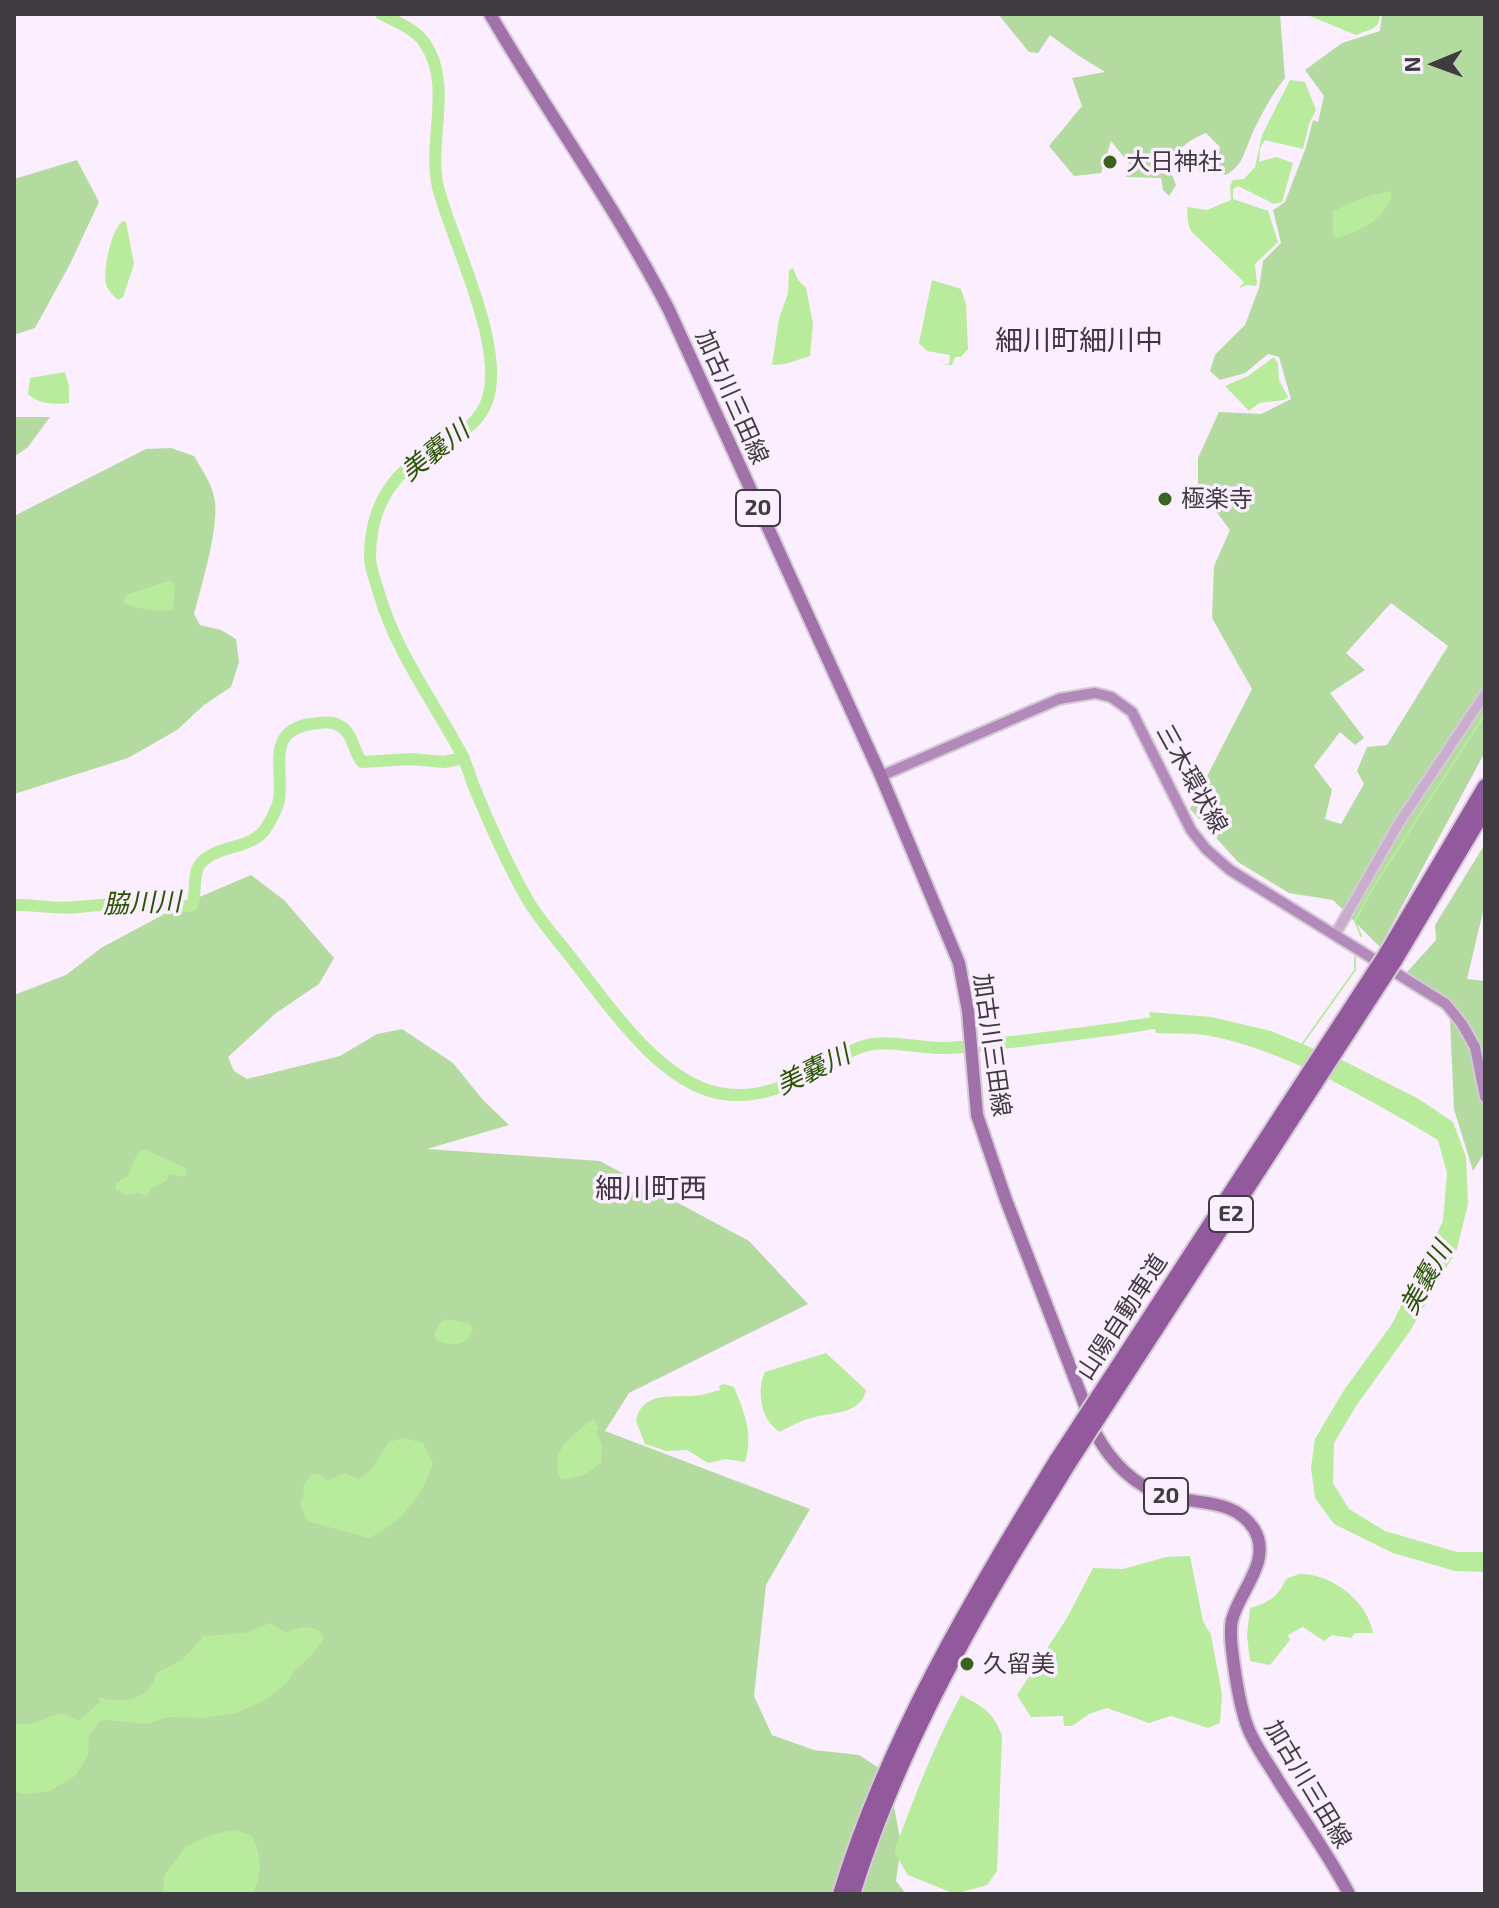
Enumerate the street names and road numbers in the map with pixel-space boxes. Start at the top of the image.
street label: 加古川三田線 [690,325,774,469]
road number: 20 [736,490,780,526]
street label: 三木環状線 [1150,720,1234,838]
street label: 加古川三田線 [968,972,1016,1118]
road number: E2 [1209,1196,1253,1232]
street label: 山陽自動車道 [1071,1249,1173,1385]
road number: 20 [1144,1478,1188,1514]
street label: 加古川三田線 [1259,1715,1357,1853]

